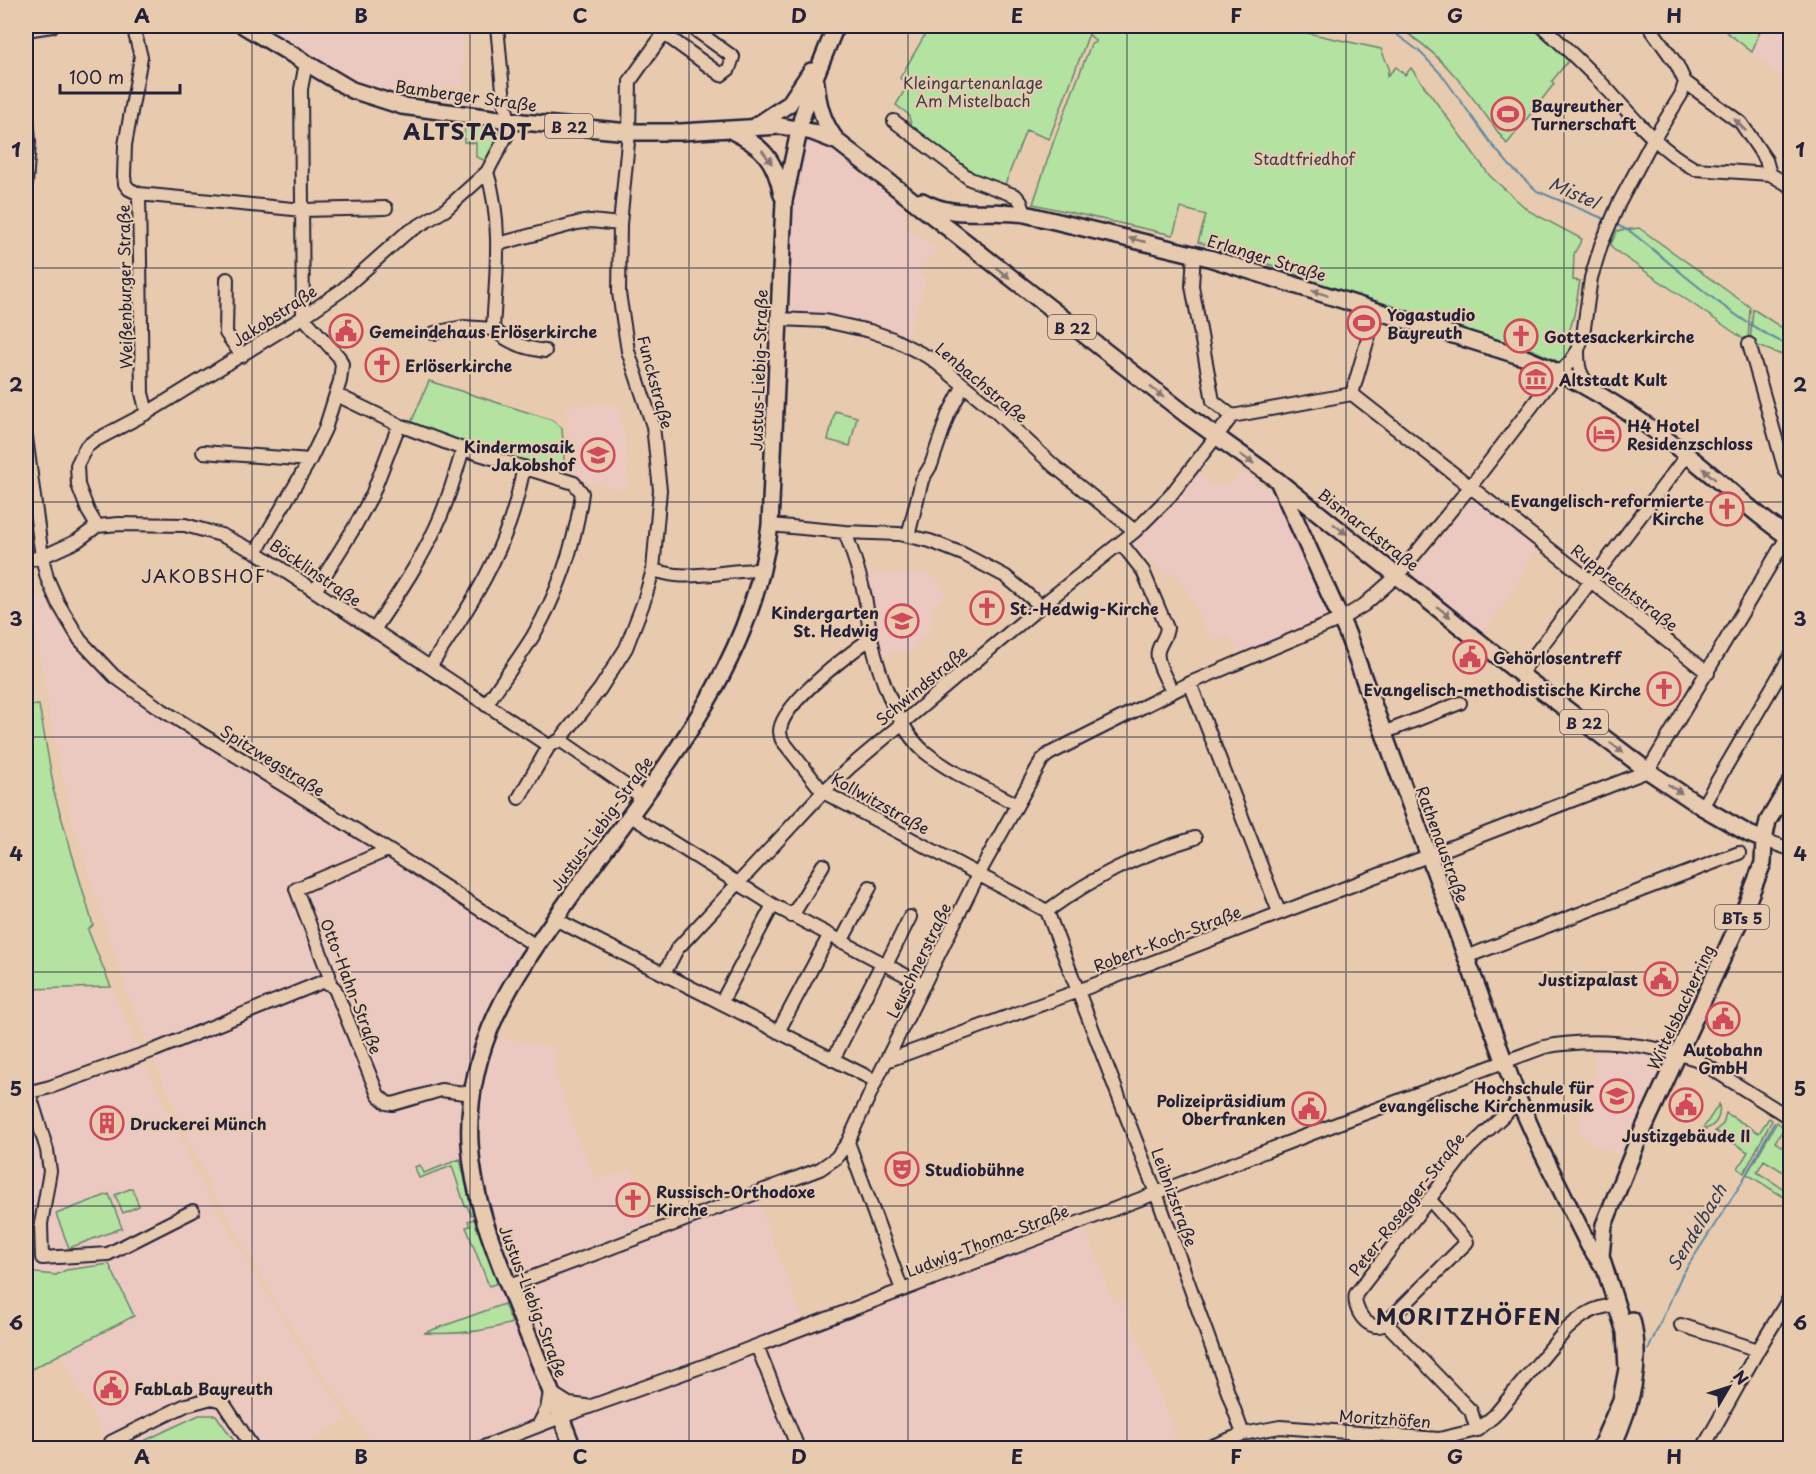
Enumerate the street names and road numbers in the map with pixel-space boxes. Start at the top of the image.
street label: Bamberger Straße [394,73,538,117]
road number: B 22 [545,114,593,138]
street label: Weißenburger Straße [111,205,137,369]
street label: Erlanger Straße [1205,228,1329,286]
street label: Jakobstraße [227,279,321,351]
street label: Justus-Liebig-Straße [743,289,773,451]
road number: B 22 [1048,315,1096,339]
street label: Funckstraße [632,333,680,431]
street label: Lenbachstraße [931,336,1033,428]
street label: Bismarckstraße [1313,482,1425,576]
street label: Böcklinstraße [265,532,367,612]
street label: Rupprechtstraße [1566,538,1684,636]
street label: Schwindstraße [870,639,972,731]
road number: B 22 [1560,710,1608,734]
street label: Spitzwegstraße [216,718,330,802]
street label: Justus-Liebig-Straße [544,751,658,895]
street label: Kollwitzstraße [828,766,934,840]
street label: Rathenaustraße [1411,782,1475,906]
street label: Leuschnerstraße [880,898,956,1022]
street label: Robert-Koch-Straße [1090,899,1244,977]
road number: BTs 5 [1715,905,1769,929]
street label: Otto-Hahn-Straße [315,915,389,1057]
street label: Wittelsbacherring [1640,940,1720,1074]
street label: Peter-Rosegger-Straße [1342,1127,1470,1281]
street label: Leibnizstraße [1146,1144,1204,1250]
street label: Ludwig-Thoma-Straße [902,1198,1072,1282]
street label: Justus-Liebig-Straße [494,1221,574,1381]
street label: Moritzhöfen [1338,1403,1432,1433]

